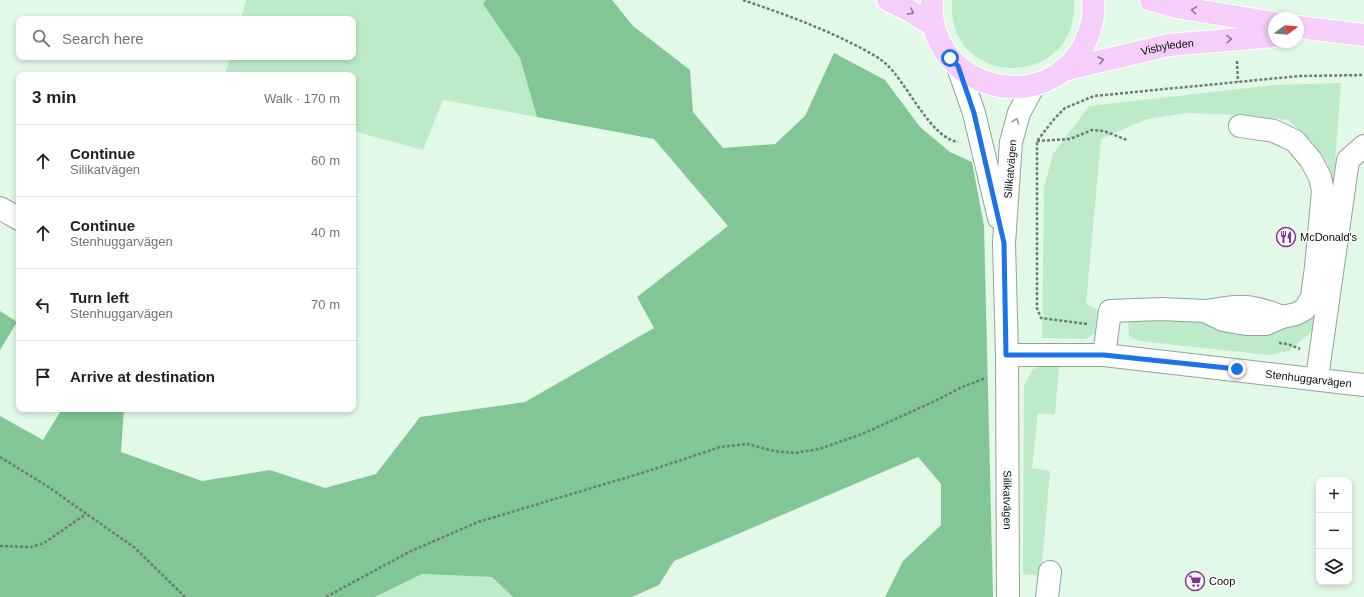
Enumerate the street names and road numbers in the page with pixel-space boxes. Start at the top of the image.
street label: Visbyleden [1140,37,1194,57]
street label: Silikatvägen [1001,139,1019,199]
street label: Stenhuggarvägen [1265,368,1352,390]
street label: Silikatvägen [1001,470,1014,530]

